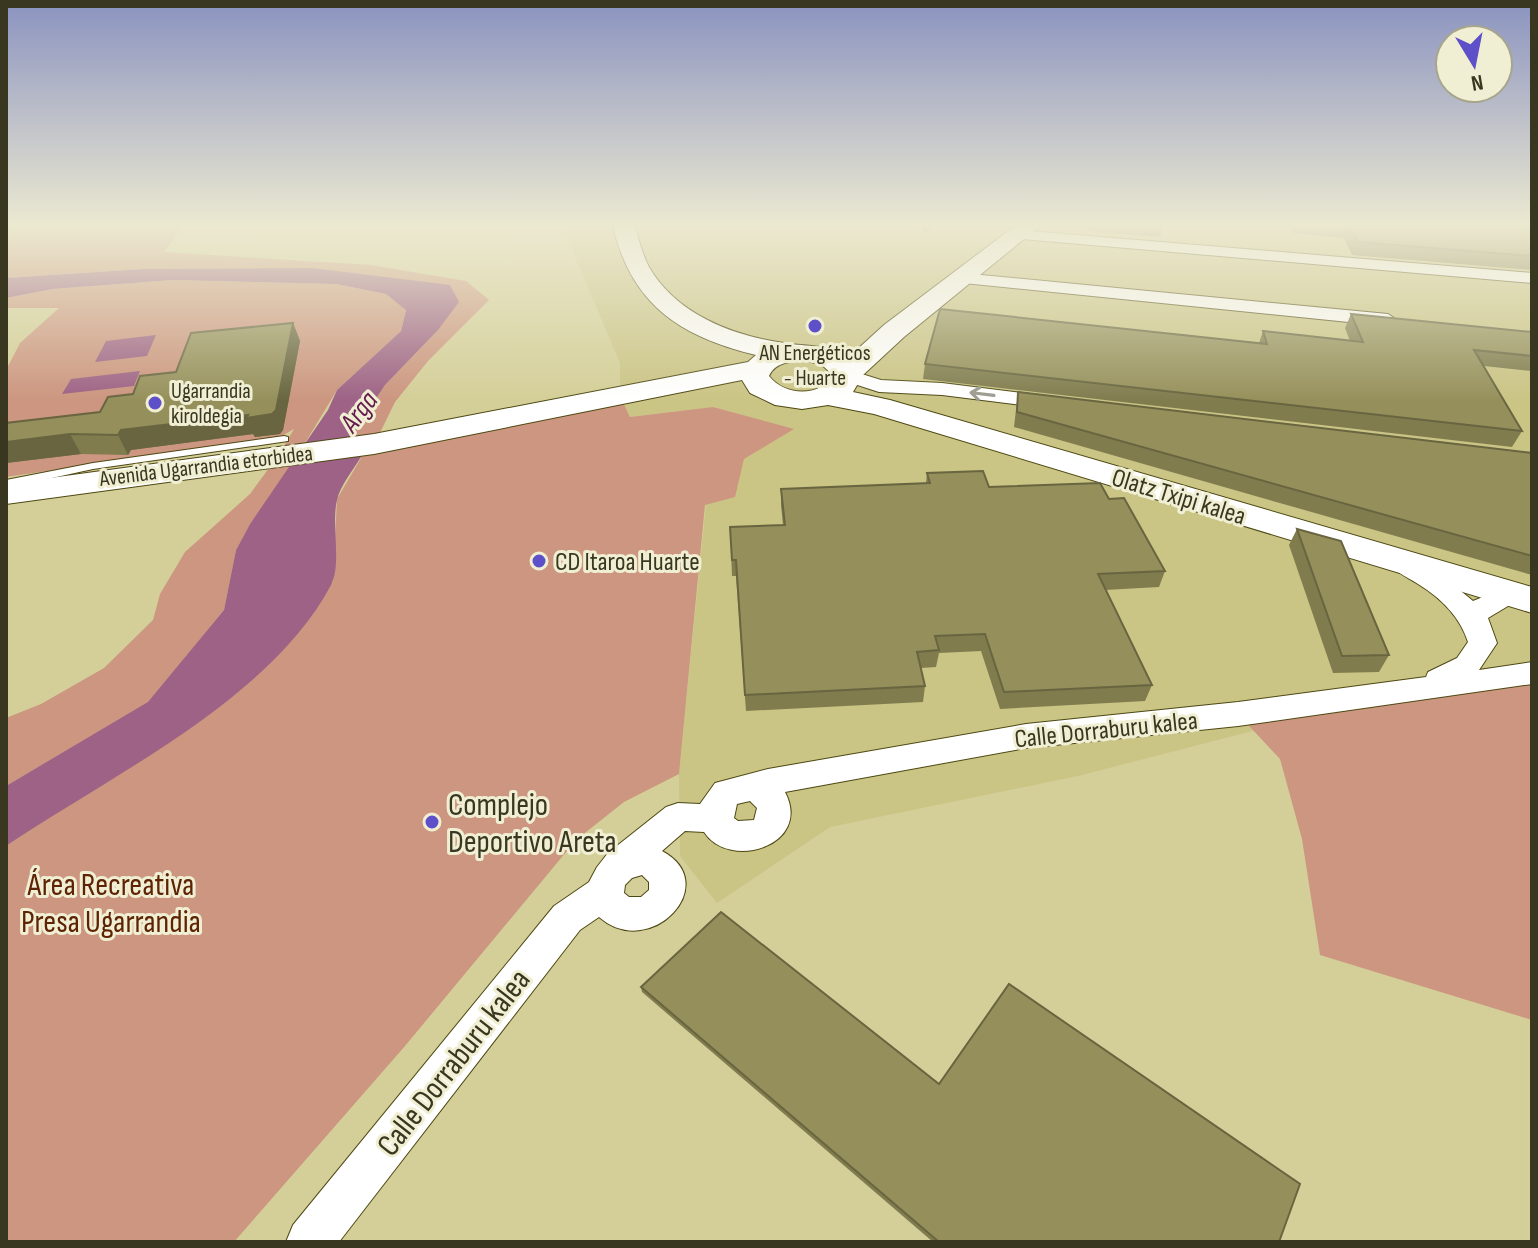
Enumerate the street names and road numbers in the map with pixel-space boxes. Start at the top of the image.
street label: Avenida Ugarrandia etorbidea [97,440,314,493]
street label: Olatz Txipi kalea [1108,462,1249,532]
street label: Calle Dorraburu kalea [1013,705,1199,756]
street label: Calle Dorraburu kalea [369,962,539,1164]

